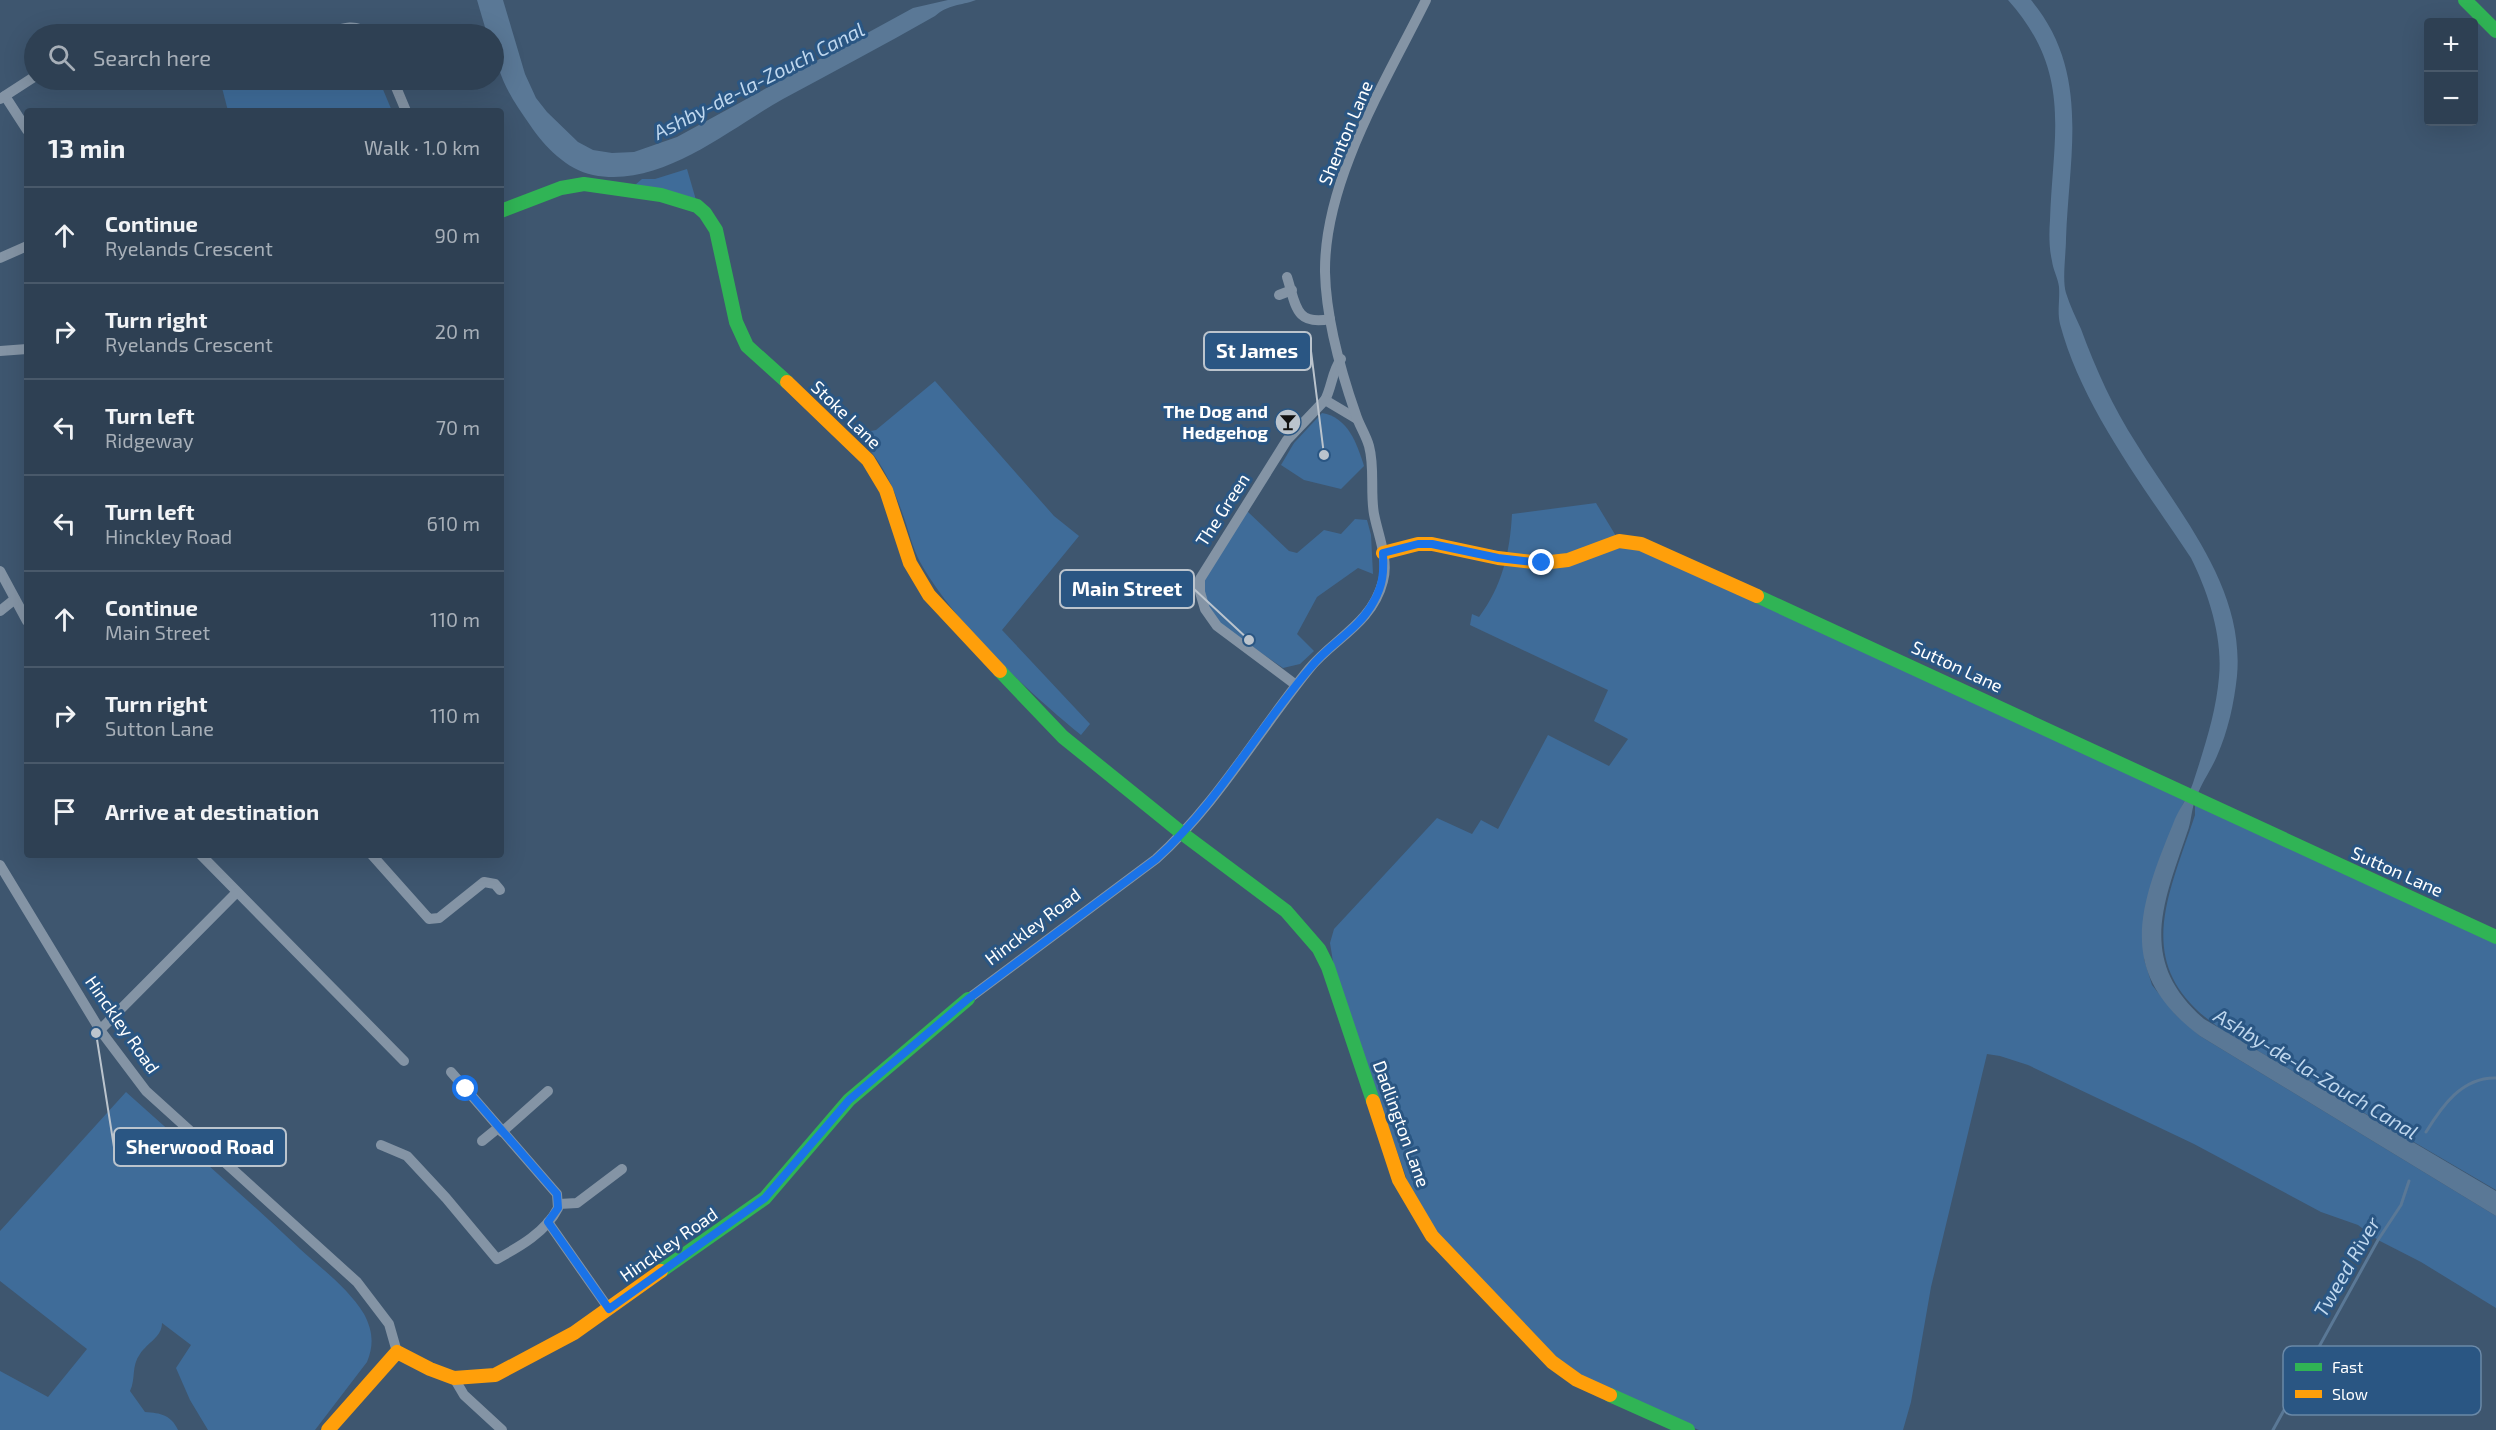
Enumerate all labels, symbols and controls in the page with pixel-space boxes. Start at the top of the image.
water label: Ashby-de-la-Zouch Canal [648,16,869,145]
map controls [2424,18,2478,126]
button: + [2424,18,2478,72]
search box [24,24,504,90]
icon: search [45,41,78,74]
text: Search here [93,44,211,70]
button: − [2424,72,2478,126]
street label: Shenton Lane [1313,77,1377,188]
text: 13 min [48,132,125,163]
text: Walk · 1.0 km [364,135,480,159]
text: Continue [105,210,198,236]
icon: ahead [48,219,81,252]
text: 90 m [435,223,480,247]
text: Ryelands Crescent [105,236,273,260]
text: Turn right [105,306,207,332]
icon: right [48,315,81,348]
text: 20 m [435,319,480,343]
text: Ryelands Crescent [105,332,273,356]
callout: St James [1204,332,1311,370]
text: St James [1216,338,1298,362]
street label: Stoke Lane [807,375,886,453]
place label: The Dog and Hedgehog [1163,400,1269,443]
text: Turn left [105,402,194,428]
bar icon: The Dog and Hedgehog [1273,407,1303,437]
icon: left [48,411,81,444]
text: 70 m [436,415,480,439]
text: Ridgeway [105,428,194,452]
street label: The Green [1190,469,1254,550]
text: Turn left [105,498,194,524]
icon: left [48,507,81,540]
text: 610 m [427,511,480,535]
text: Hinckley Road [105,524,232,548]
route end [1528,549,1554,575]
callout: Main Street [1060,570,1194,608]
text: Main Street [1072,576,1182,600]
text: Continue [105,594,198,620]
icon: ahead [48,603,81,636]
text: 110 m [430,607,480,631]
text: Main Street [105,620,210,644]
street label: Sutton Lane [1908,635,2006,697]
text: Turn right [105,690,207,716]
icon: right [48,699,81,732]
text: 110 m [430,703,480,727]
text: Sutton Lane [105,716,214,740]
icon: arrive [48,795,81,828]
text: Arrive at destination [105,798,319,824]
street label: Sutton Lane [2348,841,2447,901]
street label: Hinckley Road [980,883,1085,969]
street label: Hinckley Road [81,971,165,1078]
water label: Ashby-de-la-Zouch Canal [2209,1002,2423,1144]
street label: Dadlington Lane [1369,1057,1435,1190]
route start [452,1075,478,1101]
callout: Sherwood Road [114,1128,286,1166]
text: Sherwood Road [126,1134,274,1158]
street label: Hinckley Road [615,1202,722,1286]
water label: Tweed River [2308,1211,2385,1321]
legend [2283,1346,2481,1415]
text: Fast [2332,1357,2363,1376]
text: Slow [2332,1384,2368,1403]

